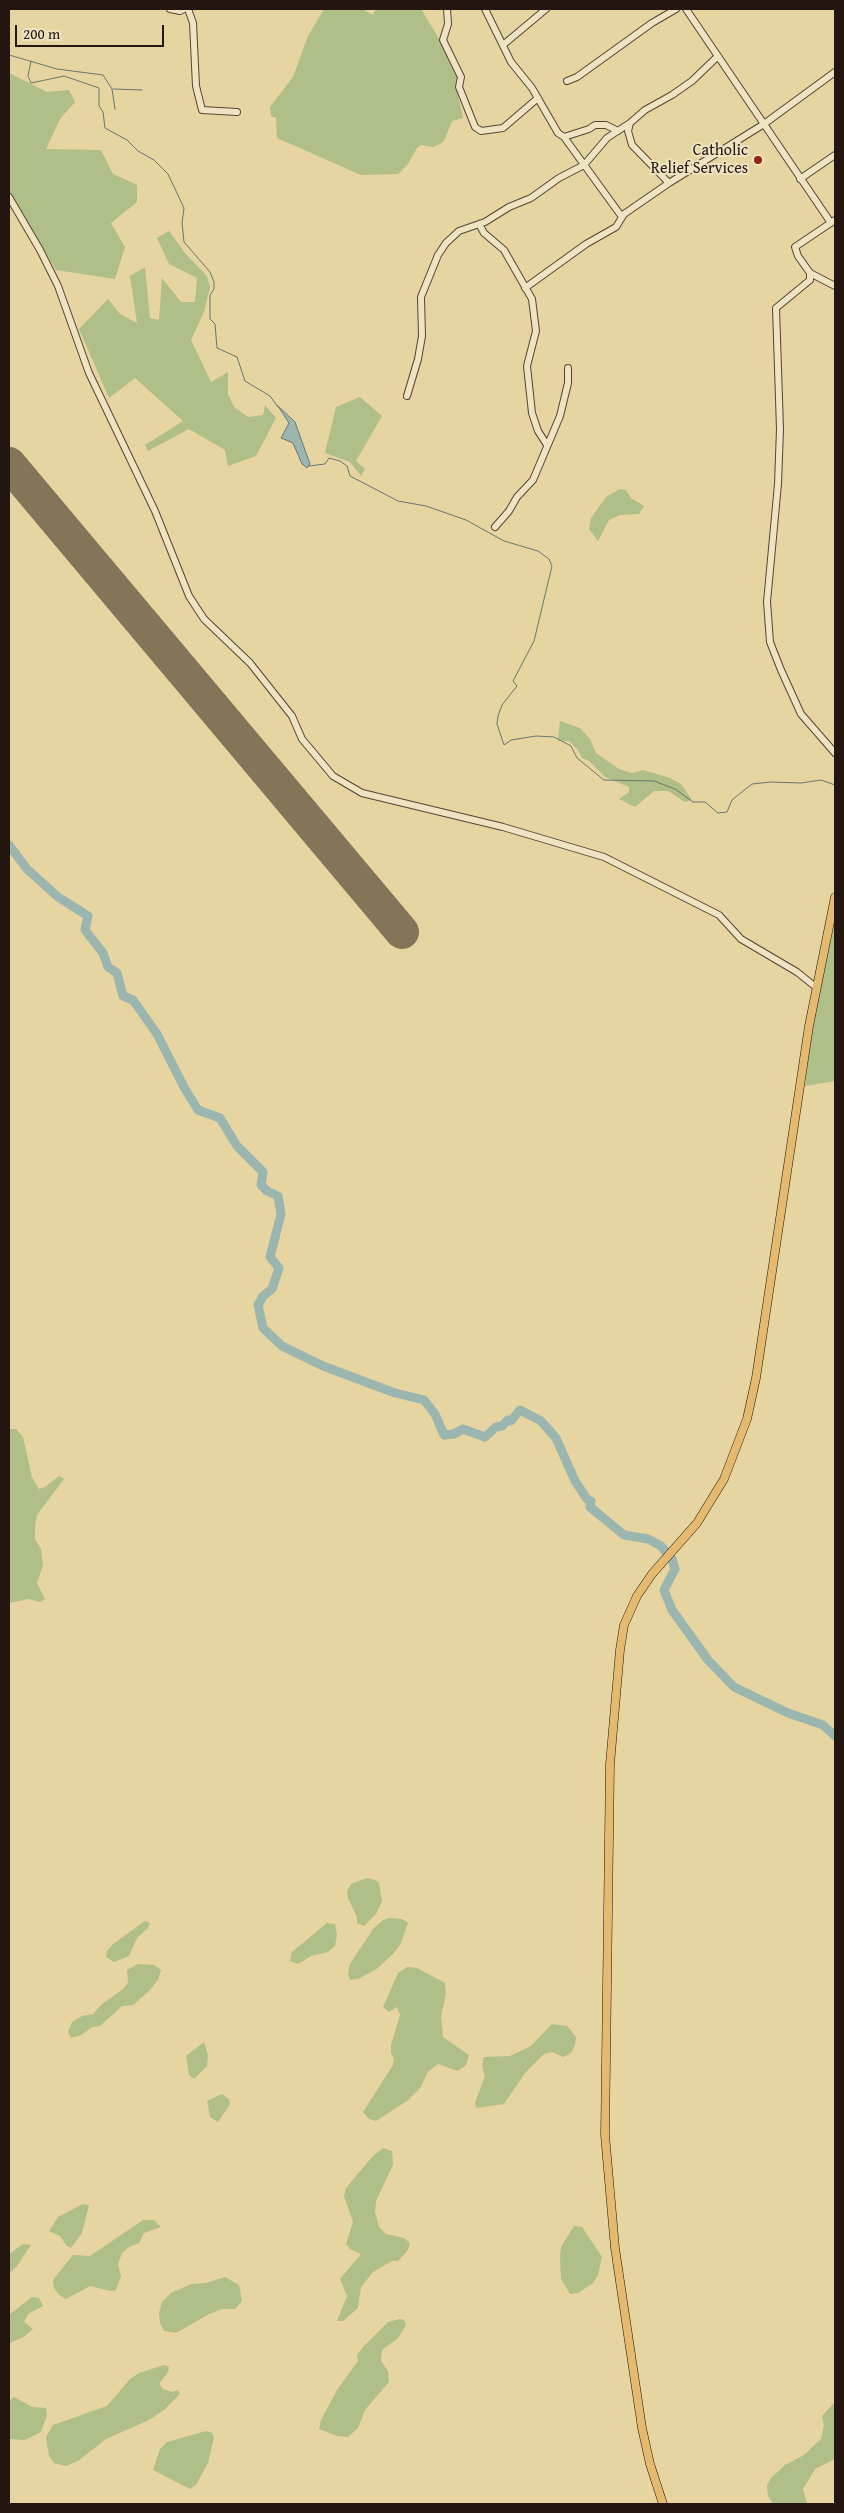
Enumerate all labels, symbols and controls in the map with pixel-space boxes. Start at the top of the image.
scale bar [18,15,166,47]
text: 200 m [23,23,60,44]
place label: Catholic Relief Services [651,141,748,179]
marker: Catholic Relief Services [752,154,764,166]

